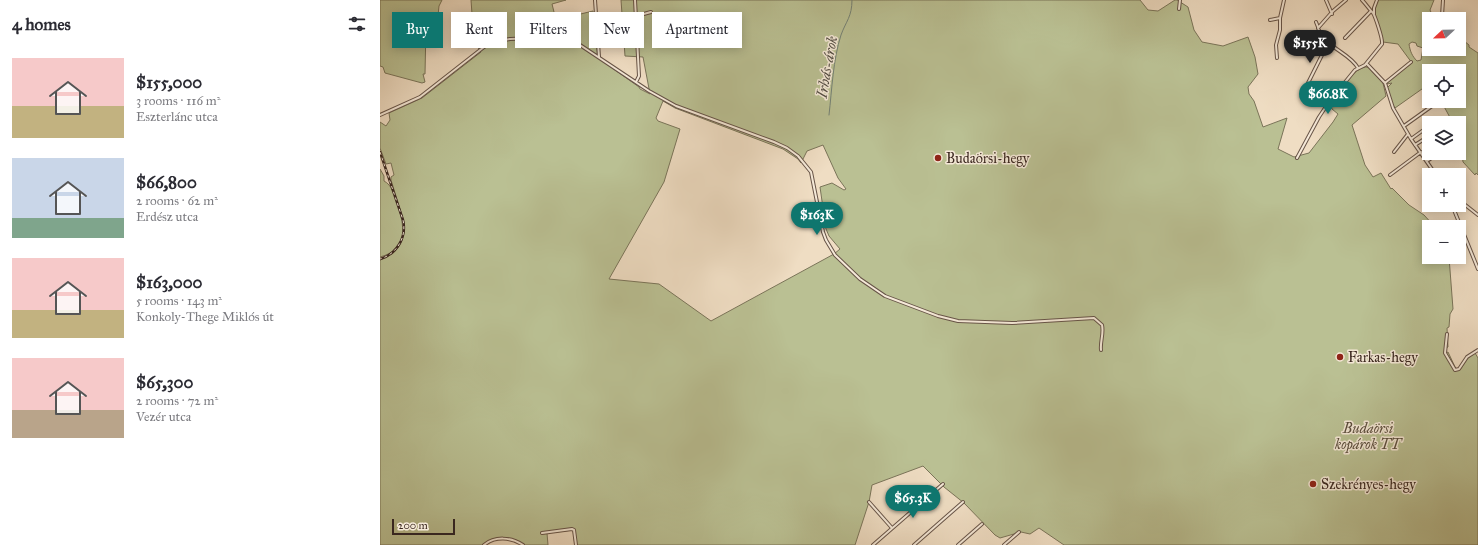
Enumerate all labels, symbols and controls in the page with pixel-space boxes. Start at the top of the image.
chip: Buy [392,12,443,48]
chip: Rent [451,12,507,48]
chip: Filters [515,12,581,48]
chip: New [589,12,644,48]
chip: Apartment [652,12,742,48]
north arrow [1422,12,1466,56]
map controls [1422,12,1466,264]
icon: filters [346,13,368,35]
text: 4 homes [12,14,71,35]
pin: $155K [1282,30,1338,64]
water label: Irhás-árok [813,34,841,100]
text: $155K [1293,35,1327,51]
button: locate [1422,64,1466,108]
text: $155,000 [136,72,202,93]
icon: home [44,74,92,122]
pin: $66.8K [1295,81,1361,115]
text: $66.8K [1308,86,1348,102]
text: 3 rooms · 116 m² [136,93,221,109]
text: Eszterlánc utca [136,109,218,125]
button: layers [1422,116,1466,160]
place label: Budaörsi-hegy [946,150,1030,167]
marker: Budaörsi-hegy [933,153,943,163]
button: + [1422,168,1466,212]
text: $66,800 [136,172,197,193]
icon: home [44,174,92,222]
text: 2 rooms · 62 m² [136,193,218,209]
pin: $163K [789,202,845,236]
text: $163K [800,207,834,223]
text: Erdész utca [136,209,198,225]
button: − [1422,220,1466,264]
text: $163,000 [136,272,202,293]
icon: home [44,274,92,322]
text: 5 rooms · 143 m² [136,293,222,309]
text: Konkoly-Thege Miklós út [136,309,274,325]
place label: Farkas-hegy [1348,349,1418,366]
marker: Farkas-hegy [1335,352,1345,362]
text: $65,300 [136,372,193,393]
icon: home [44,374,92,422]
text: 2 rooms · 72 m² [136,393,218,409]
text: Vezér utca [136,409,191,425]
park label: Budaörsi kopárok TT [1334,420,1404,454]
place label: Szekrényes-hegy [1321,476,1416,493]
marker: Szekrényes-hegy [1308,479,1318,489]
pin: $65.3K [880,485,946,519]
text: $65.3K [894,490,932,506]
scale bar [392,517,455,536]
text: 200 m [398,519,428,532]

